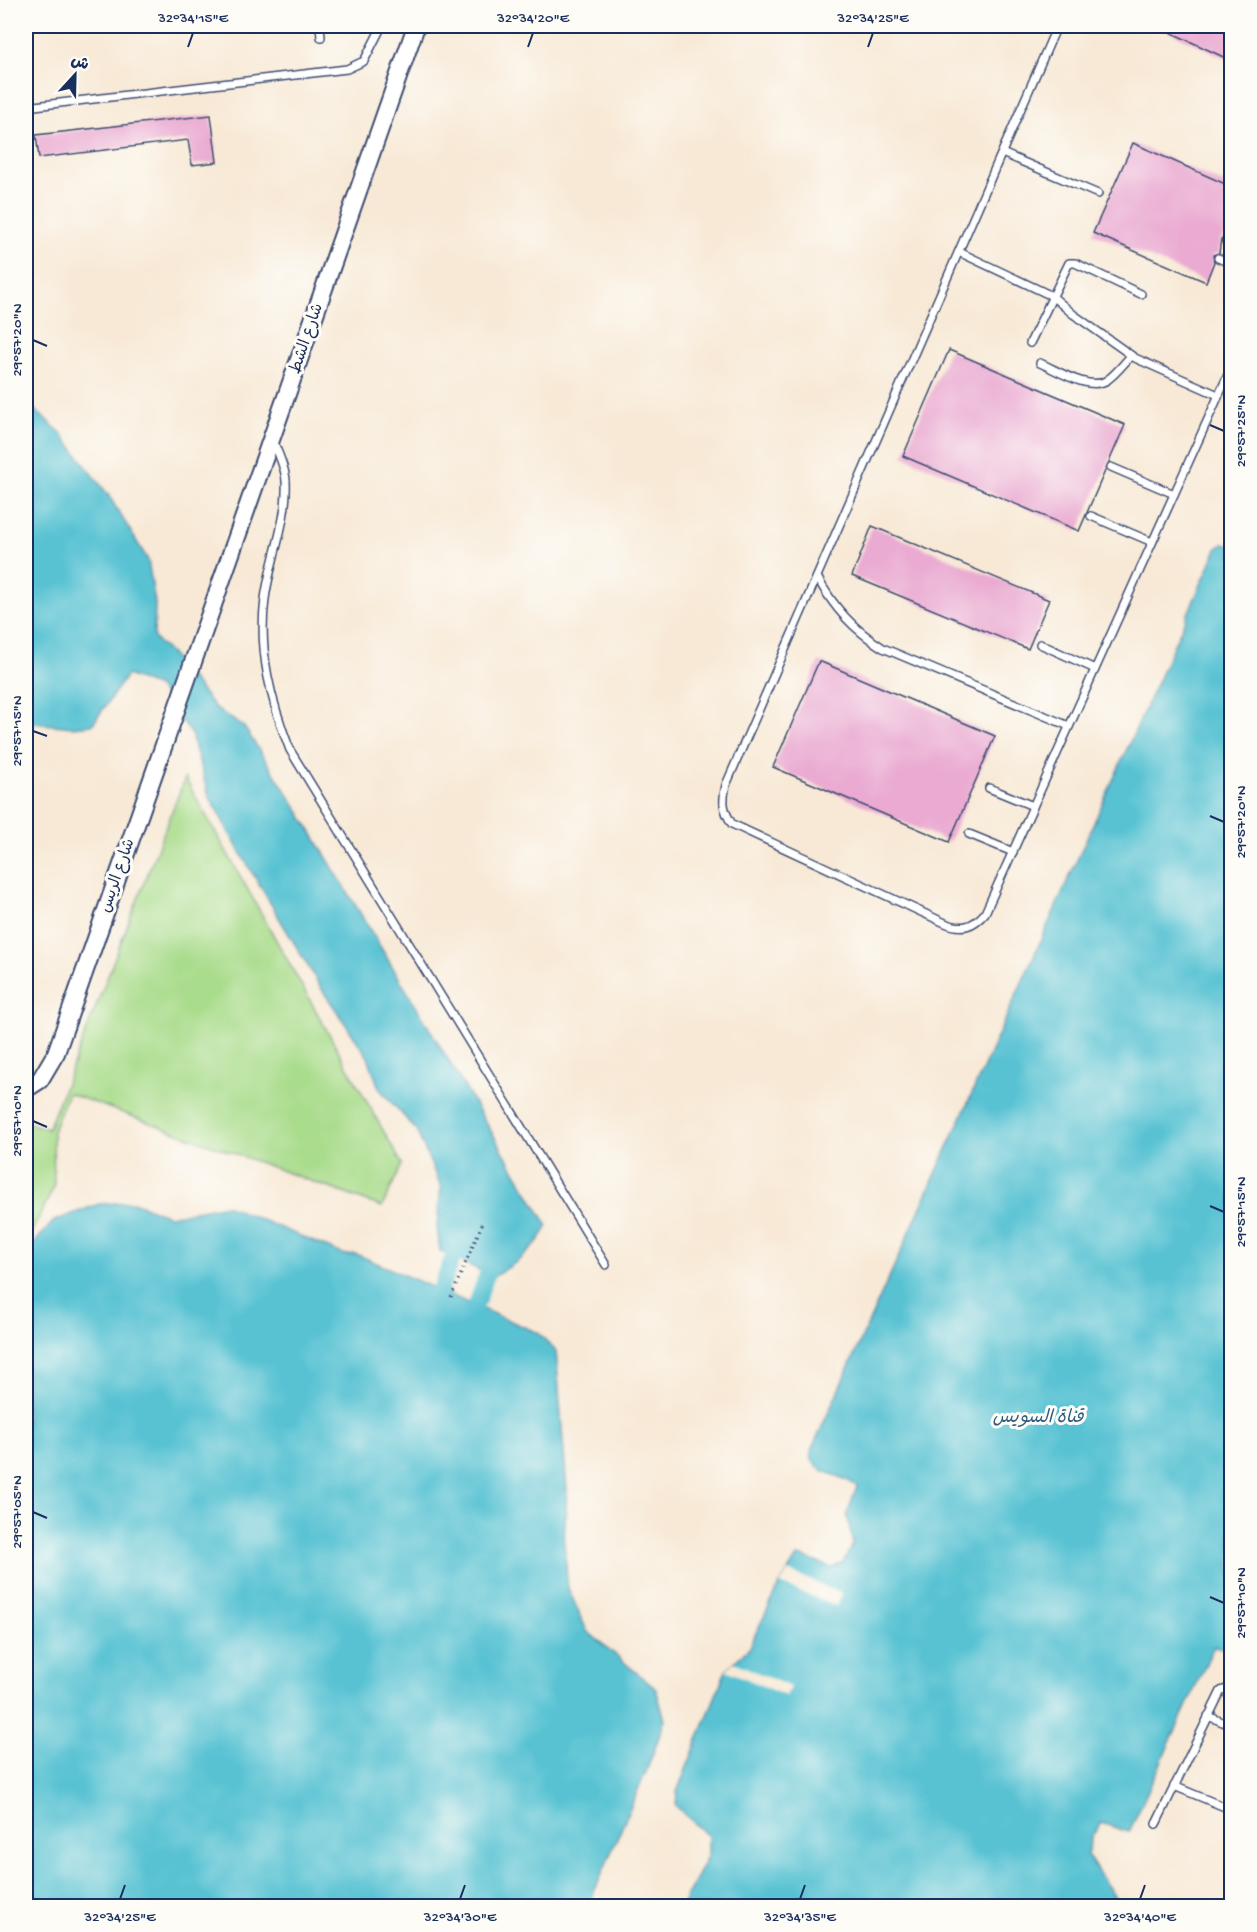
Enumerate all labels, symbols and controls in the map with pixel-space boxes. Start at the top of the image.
text: 32°34'15"E [157,10,229,28]
text: 32°34'20"E [496,10,570,28]
text: 32°34'25"E [836,10,909,28]
north arrow [45,45,105,105]
text: ش [68,52,91,76]
street label: شارع الشط [287,301,329,377]
text: 29°57'20"N [9,303,27,377]
text: 29°57'25"N [1233,395,1251,467]
text: 29°57'15"N [9,695,27,767]
text: 29°57'20"N [1233,785,1251,859]
street label: شارع الريس [97,837,141,915]
text: 29°57'10"N [9,1085,27,1157]
text: 29°57'15"N [1233,1176,1251,1248]
water label: قناة السويس [993,1408,1085,1429]
text: 29°57'05"N [9,1475,27,1549]
text: 29°57'10"N [1233,1567,1251,1639]
text: 32°34'25"E [83,1909,156,1927]
text: 32°34'30"E [423,1909,497,1927]
text: 32°34'35"E [763,1909,837,1927]
text: 32°34'40"E [1103,1909,1177,1927]

